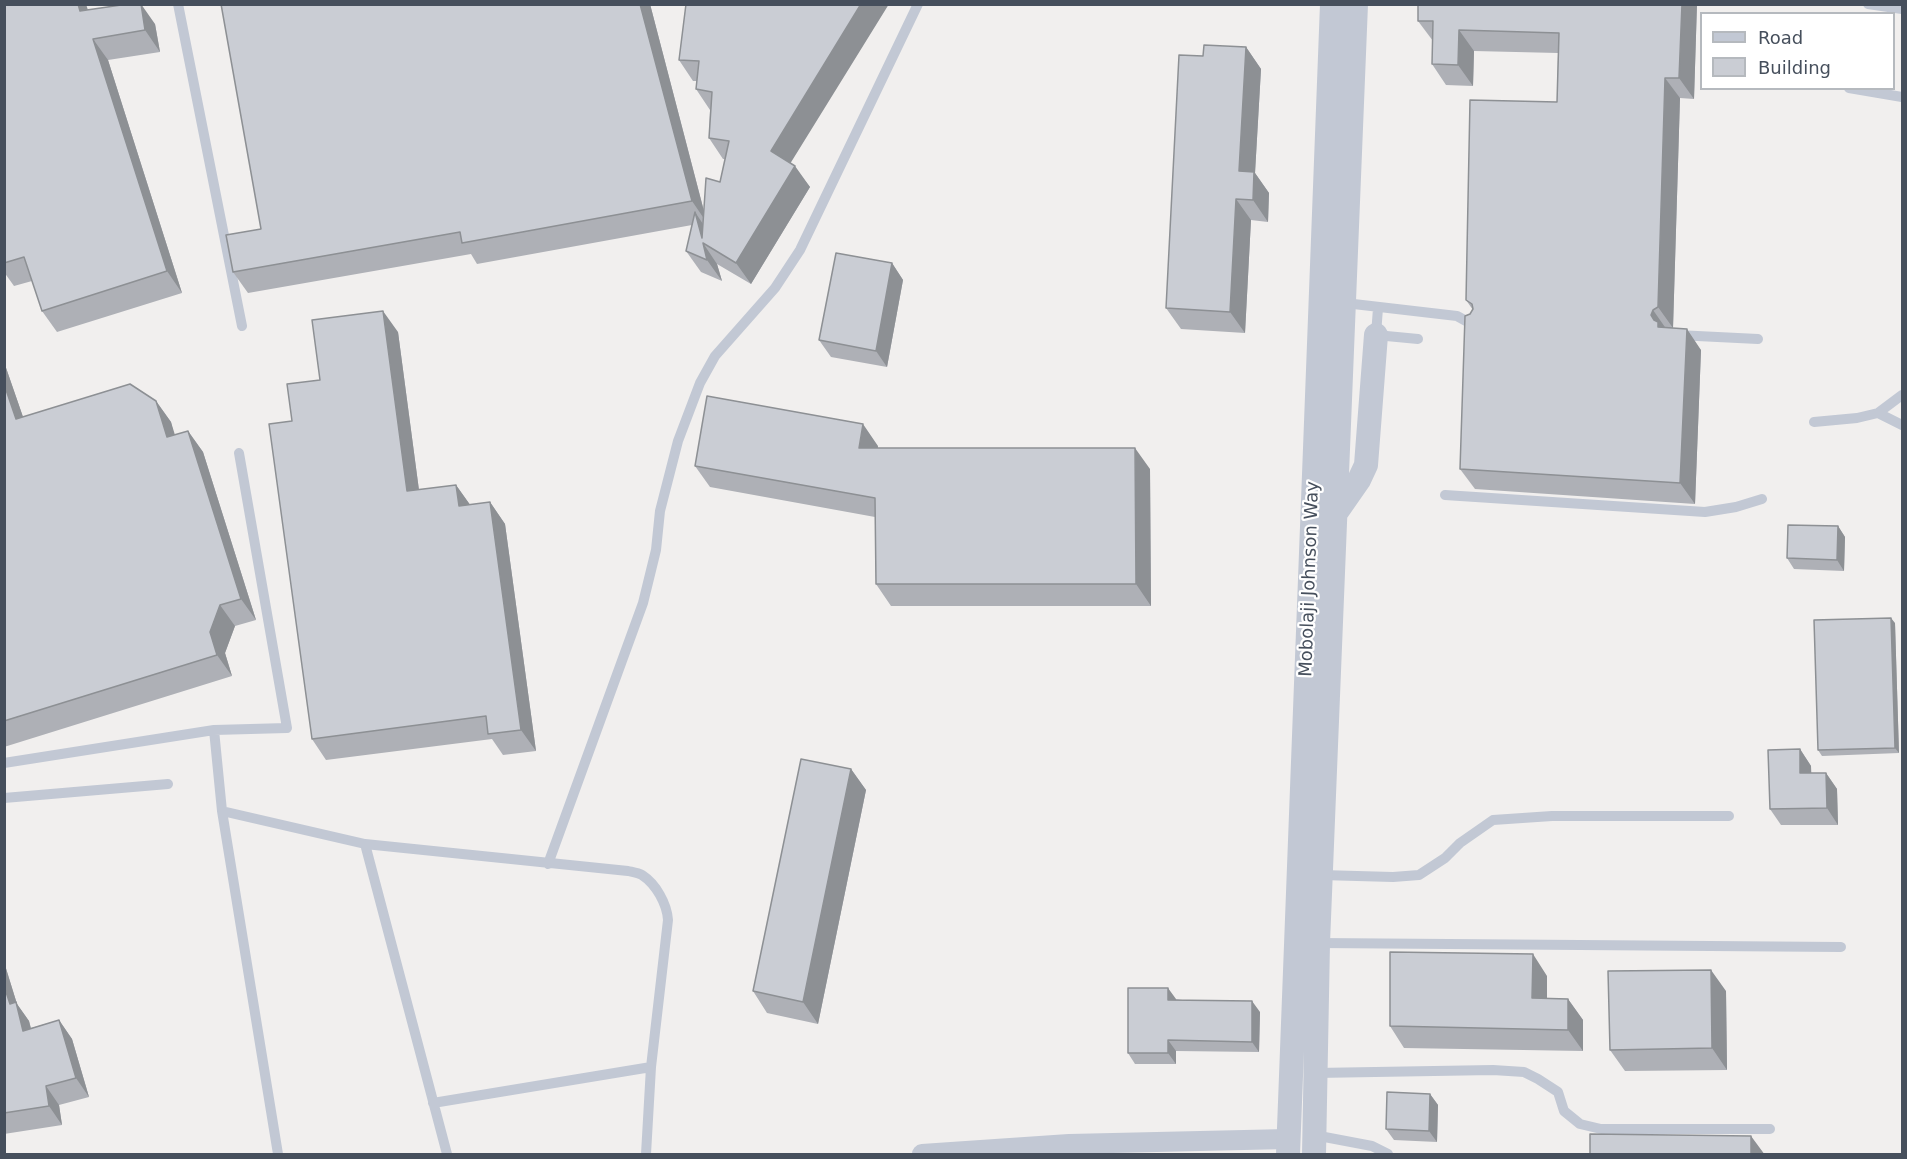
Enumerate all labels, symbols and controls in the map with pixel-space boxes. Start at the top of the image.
legend [1700,12,1895,90]
text: Road [1758,27,1803,48]
text: Building [1758,57,1831,78]
street label: Mobolaji Johnson Way [1296,481,1324,677]

